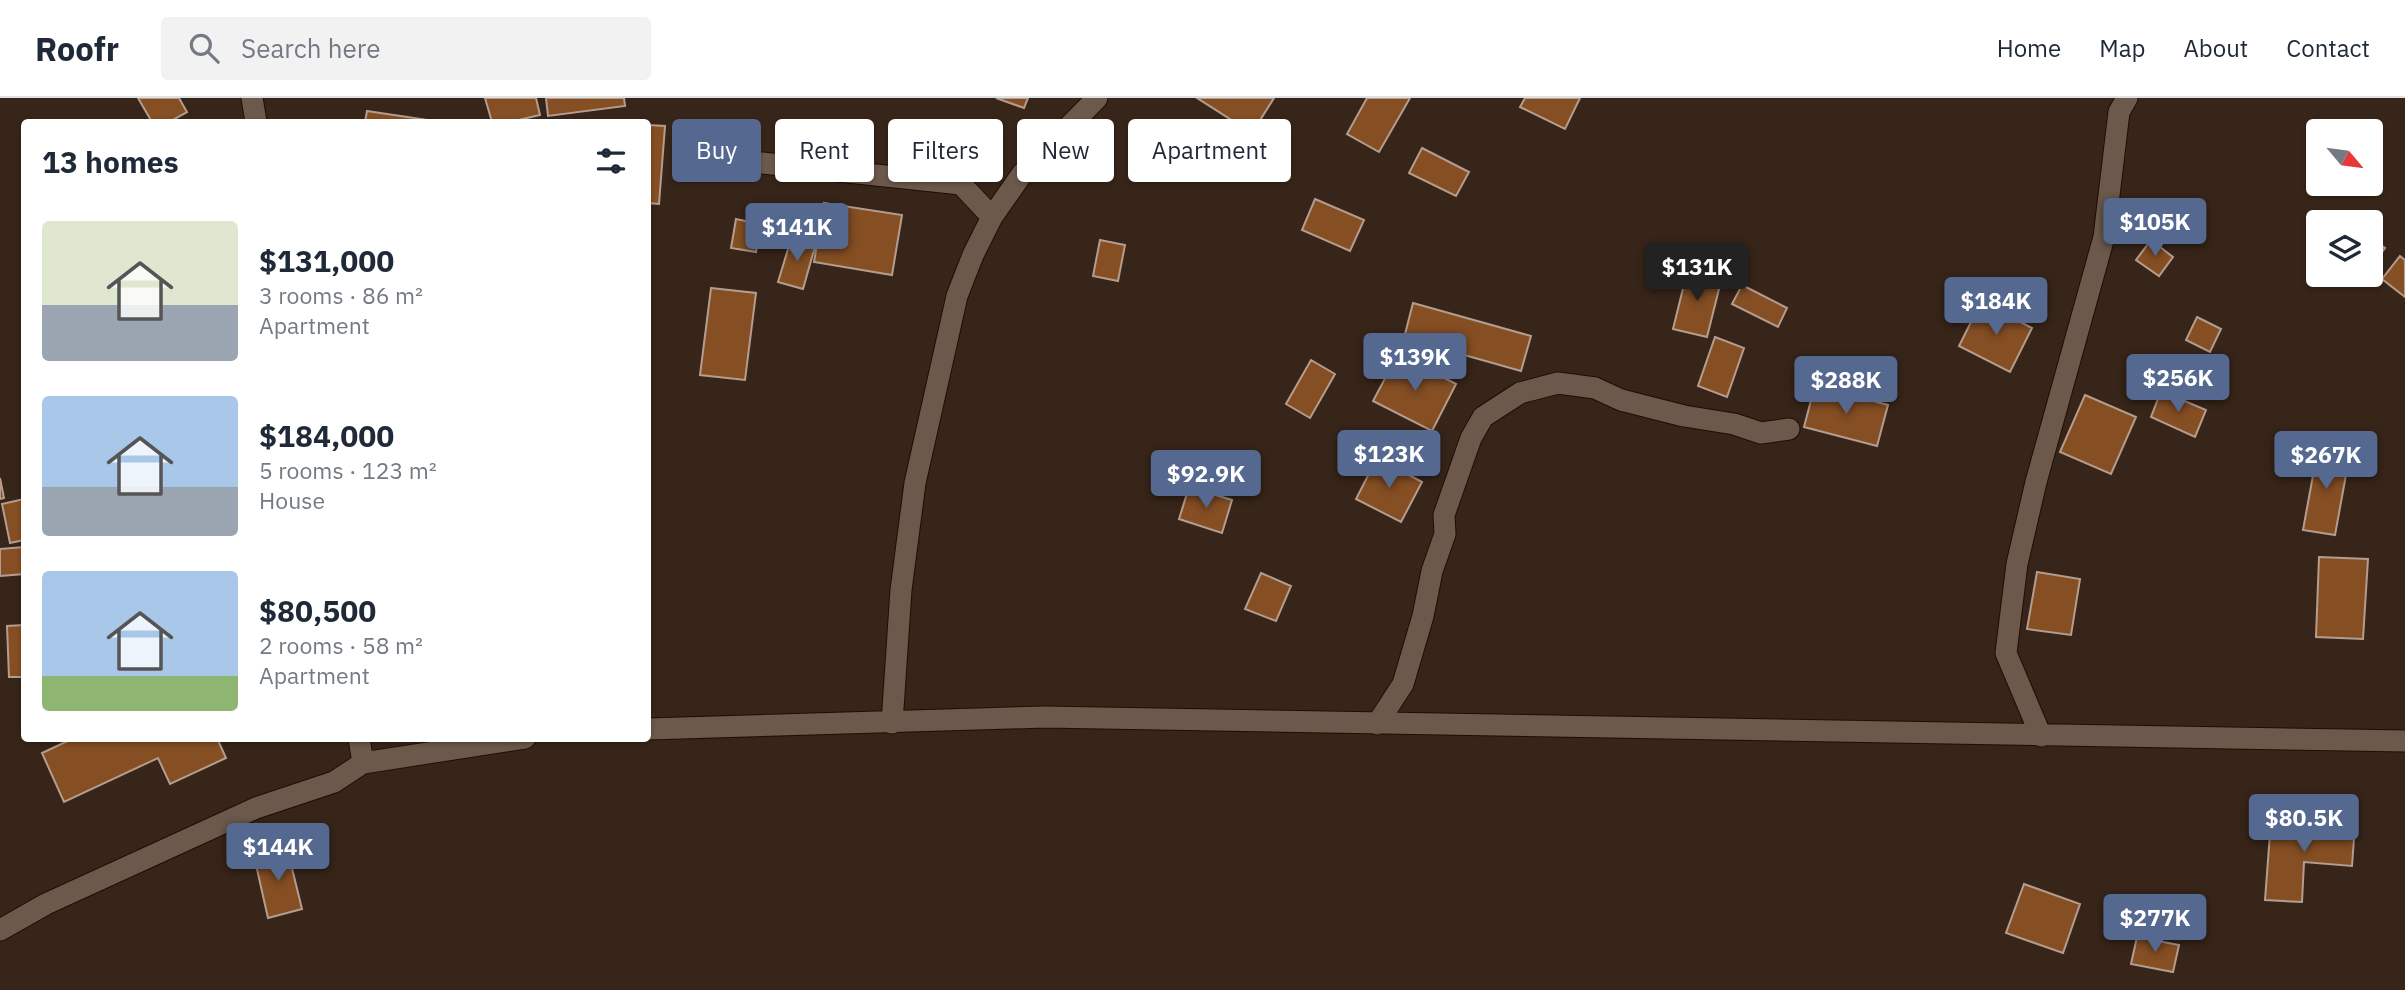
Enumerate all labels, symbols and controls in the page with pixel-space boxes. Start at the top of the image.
search box [161,17,651,80]
text: Roofr [35,27,119,70]
icon: search [185,29,223,67]
text: Search here [241,31,380,65]
text: Home [1997,32,2061,64]
text: Map [2099,32,2145,64]
text: About [2183,32,2248,64]
text: Contact [2286,32,2370,64]
chip: Buy [672,119,761,182]
chip: Rent [775,119,874,182]
chip: Filters [888,119,1003,182]
chip: New [1017,119,1114,182]
chip: Apartment [1128,119,1291,182]
north arrow [2306,119,2384,196]
map controls [2306,119,2383,287]
text: 13 homes [42,142,179,181]
icon: filters [592,142,630,180]
pin: $105K [2106,198,2204,258]
pin: $141K [748,204,846,263]
text: $105K [2119,206,2191,236]
button: layers [2306,210,2383,287]
text: $141K [761,211,833,241]
text: $131,000 [259,241,394,280]
pin: $131K [1648,244,1746,303]
icon: home [98,249,182,333]
text: $131K [1661,251,1733,281]
pin: $184K [1947,278,2045,337]
text: 3 rooms · 86 m² [259,280,423,310]
text: $184K [1960,285,2032,315]
text: Apartment [259,310,370,340]
pin: $139K [1366,334,1464,393]
text: $139K [1379,341,1451,371]
pin: $256K [2129,354,2227,414]
pin: $288K [1797,356,1895,416]
text: $256K [2142,362,2214,392]
text: $288K [1810,364,1882,394]
text: $184,000 [259,416,394,455]
icon: home [98,424,182,508]
pin: $123K [1340,430,1438,490]
pin: $267K [2277,432,2375,491]
text: $123K [1353,438,1425,468]
text: $267K [2290,439,2362,469]
pin: $92.9K [1149,450,1263,510]
text: 5 rooms · 123 m² [259,455,437,485]
text: $92.9K [1167,458,1245,488]
text: House [259,485,325,515]
text: $80,500 [259,591,376,630]
icon: home [98,599,182,683]
text: 2 rooms · 58 m² [259,630,423,660]
text: Apartment [259,660,370,690]
pin: $80.5K [2247,794,2361,854]
text: $80.5K [2265,802,2343,832]
pin: $144K [229,824,327,883]
text: $144K [242,831,314,861]
pin: $277K [2106,894,2204,954]
text: $277K [2119,902,2191,932]

